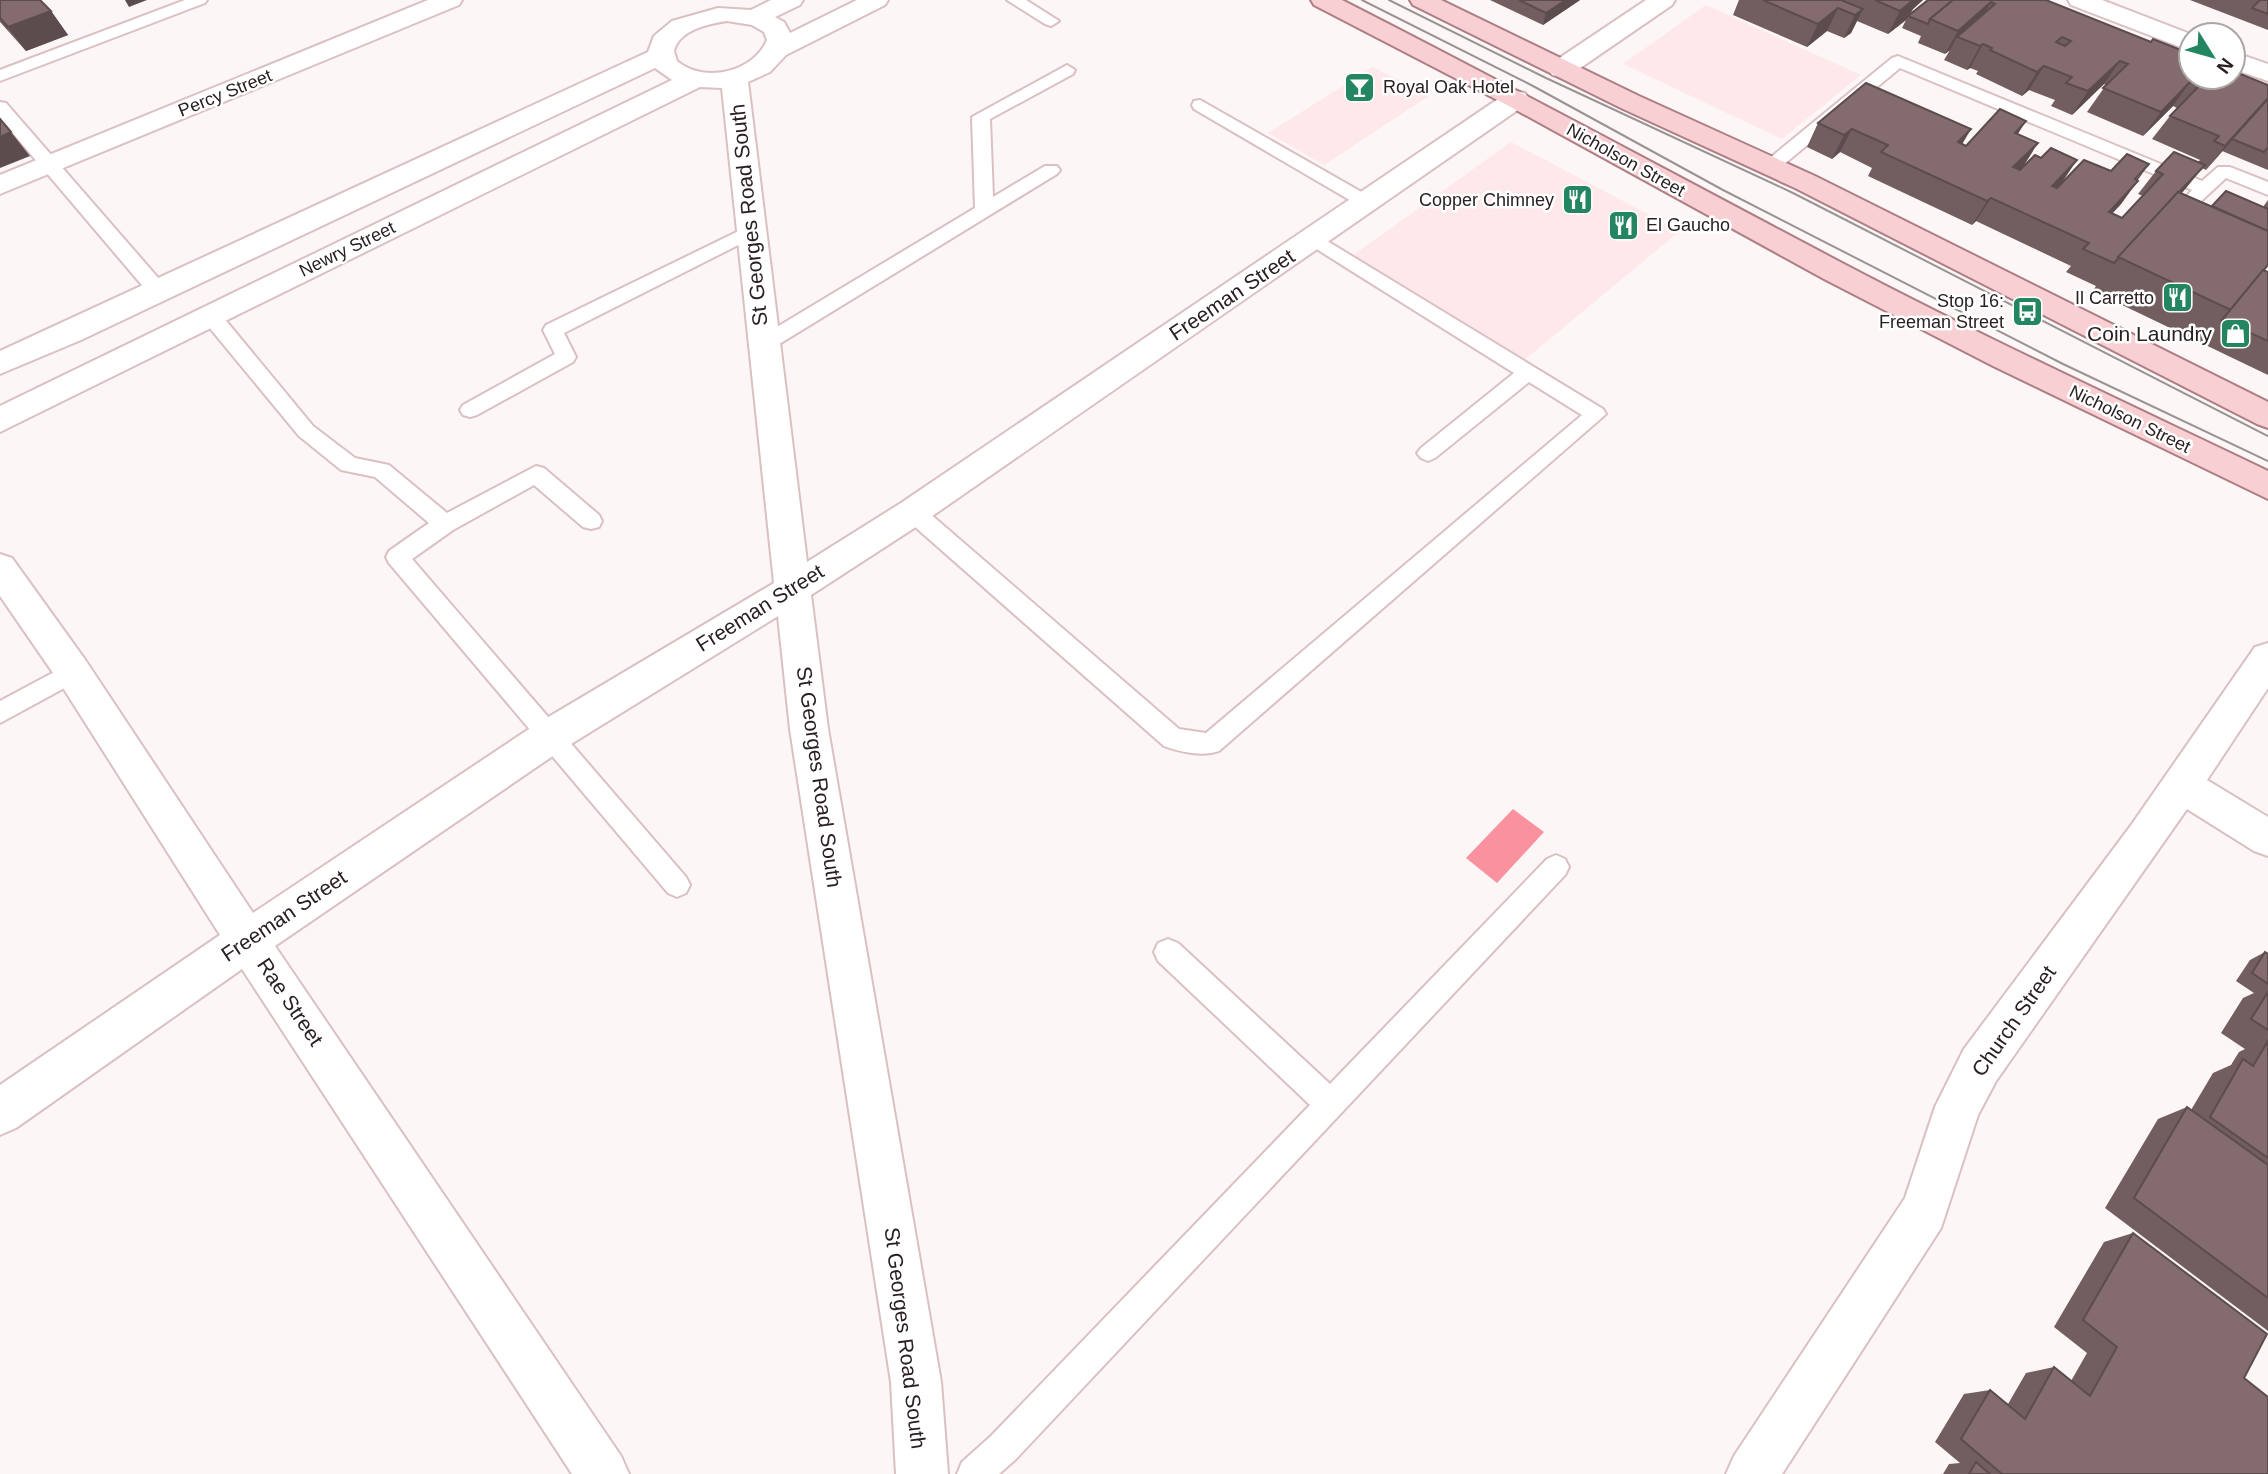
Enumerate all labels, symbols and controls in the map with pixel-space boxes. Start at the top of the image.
north arrow [2177,21,2247,91]
text: N [2213,54,2238,78]
street label: Percy Street [175,65,275,121]
bar icon: Royal Oak Hotel [1343,70,1377,104]
place label: Royal Oak Hotel [1383,77,1514,97]
street label: St Georges Road South [725,103,772,327]
street label: Nicholson Street [1563,119,1689,201]
restaurant icon: Copper Chimney [1560,183,1594,217]
place label: Copper Chimney [1419,190,1554,210]
restaurant icon: El Gaucho [1606,208,1640,242]
place label: El Gaucho [1646,215,1730,235]
street label: Newry Street [296,217,398,281]
street label: Freeman Street [1165,244,1299,345]
restaurant icon: Il Carretto [2160,281,2194,315]
place label: Il Carretto [2075,288,2154,308]
place label: Stop 16: Freeman Street [1879,291,2004,332]
bus stop icon: Stop 16: Freeman Street [2010,294,2044,328]
shop icon: Coin Laundry [2218,317,2252,351]
place label: Coin Laundry [2087,322,2212,345]
street label: Nicholson Street [2066,381,2194,457]
street label: Freeman Street [692,559,828,656]
street label: St Georges Road South [793,665,846,889]
street label: Freeman Street [217,865,351,966]
street label: Rae Street [253,954,328,1050]
street label: Church Street [1967,961,2060,1080]
street label: St Georges Road South [880,1226,930,1450]

